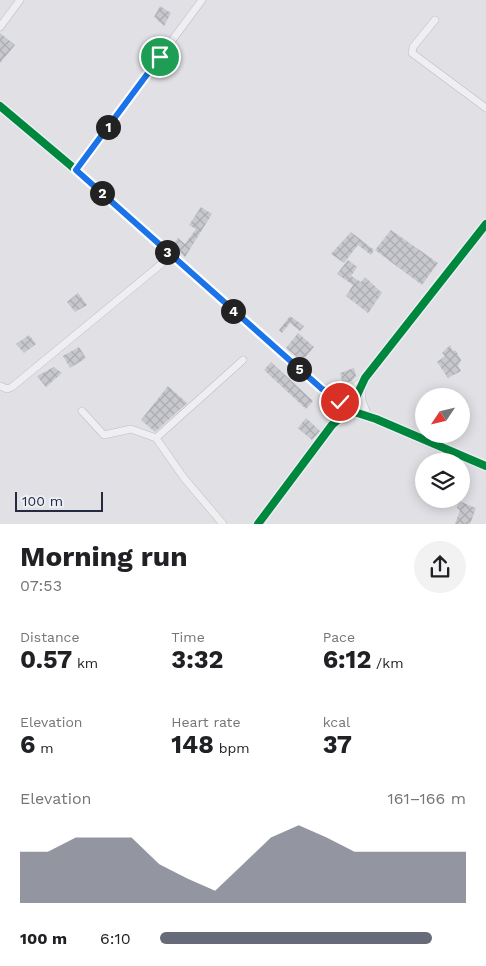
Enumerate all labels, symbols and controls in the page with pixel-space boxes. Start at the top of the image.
pin [139,36,181,78]
icon: arrive [146,43,174,71]
pin: 1 [96,114,120,140]
text: 1 [105,119,112,135]
pin: 2 [90,180,114,206]
text: 2 [98,185,107,201]
pin: 3 [154,240,180,264]
text: 3 [163,244,172,260]
pin: 4 [220,298,246,324]
text: 4 [229,303,238,319]
pin: 5 [286,356,312,382]
text: 5 [295,361,304,377]
pin [319,381,361,423]
icon: check [326,388,354,416]
north arrow [415,388,470,442]
map controls [415,388,470,508]
button: layers [415,453,470,508]
scale bar [15,488,102,512]
text: 100 m [22,493,63,509]
text: Morning run [20,540,188,573]
button: share [414,541,466,593]
text: 07:53 [20,576,62,595]
text: Distance [20,629,80,645]
text: Time [171,629,205,645]
text: Pace [323,629,355,645]
text: 0.57 [20,645,72,674]
text: 3:32 [171,645,223,674]
text: 6:12 [323,645,371,674]
text: km [72,655,98,671]
text: /km [371,655,403,671]
text: Elevation [20,714,83,730]
text: Heart rate [171,714,241,730]
text: kcal [323,714,350,730]
text: 6 [20,730,35,759]
text: 148 [171,730,214,759]
text: 37 [323,730,352,759]
text: m [35,740,54,756]
text: bpm [214,740,250,756]
text: Elevation [20,789,91,808]
text: 161–166 m [387,789,466,808]
text: 100 m [20,929,67,948]
text: 6:10 [100,929,131,948]

